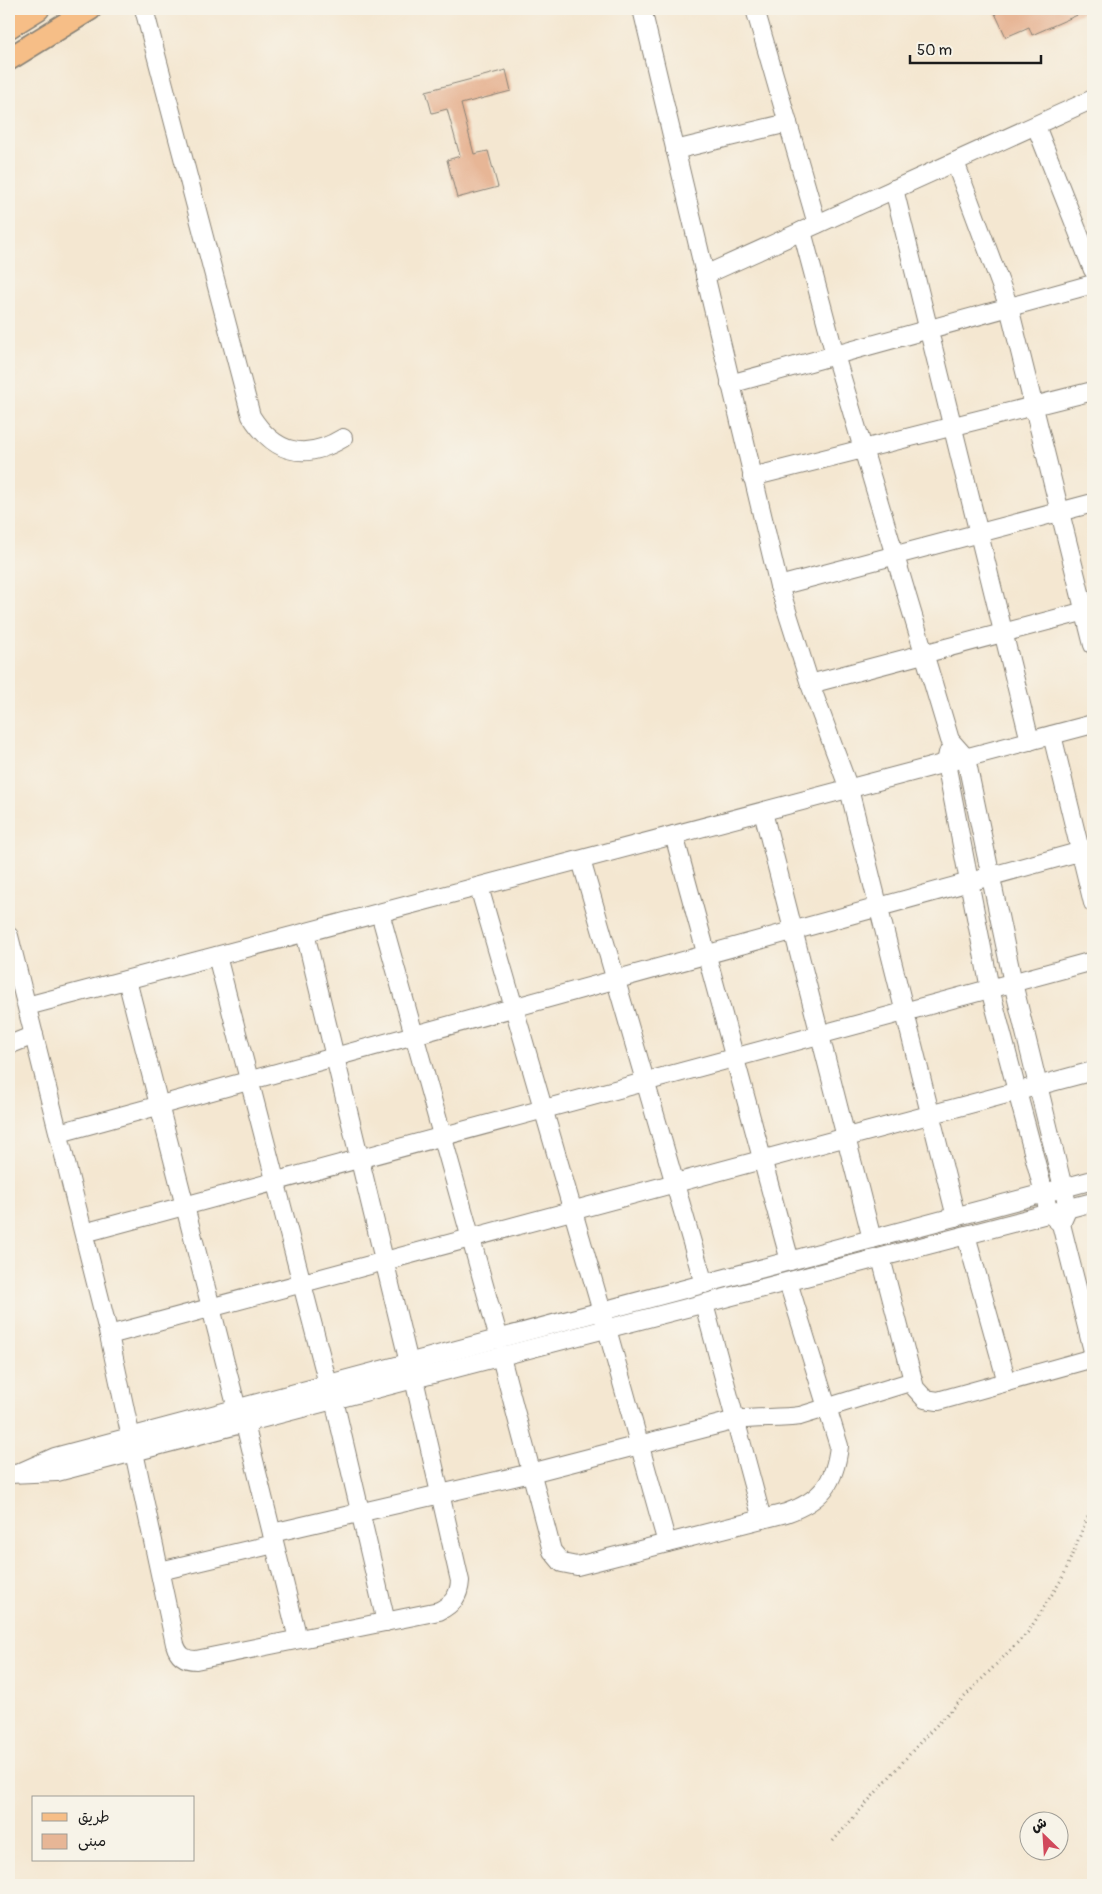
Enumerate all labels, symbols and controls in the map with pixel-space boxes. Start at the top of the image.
scale bar [910,32,1041,64]
text: 50 m [917,41,952,60]
legend [32,1796,195,1862]
text: طريق [78,1808,110,1827]
north arrow [1020,1812,1070,1862]
text: ش [1028,1814,1049,1836]
text: مبنى [78,1832,106,1851]

